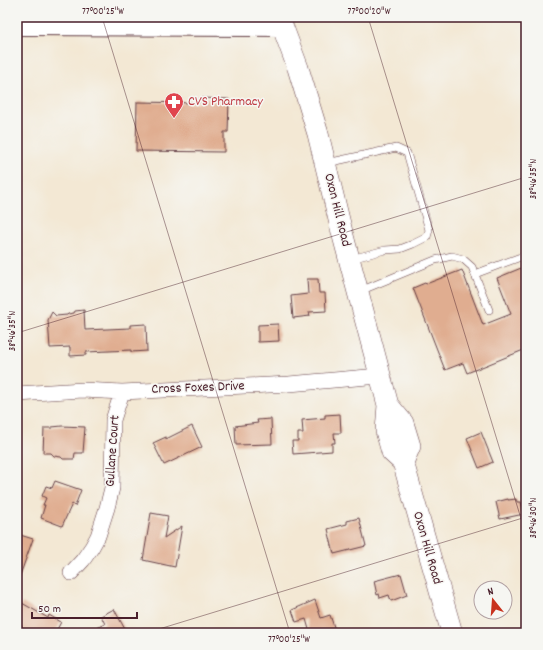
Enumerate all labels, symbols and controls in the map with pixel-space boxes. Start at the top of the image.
text: 77°00'25"W [82,5,124,19]
text: 77°00'20"W [348,5,391,19]
pharmacy icon: CVS Pharmacy [163,91,185,119]
place label: CVS Pharmacy [188,92,263,112]
text: 38°46'35"N [527,159,541,199]
street label: Oxon Hill Road [318,171,356,249]
text: 38°46'35"N [6,311,20,351]
street label: Cross Foxes Drive [151,376,245,400]
street label: Gullane Court [101,415,125,487]
text: 38°46'30"N [527,497,541,539]
street label: Oxon Hill Road [407,509,447,587]
north arrow [473,580,513,620]
text: N [486,584,496,601]
scale bar [32,594,137,620]
text: 50 m [38,601,61,618]
text: 77°00'25"W [268,633,310,647]

